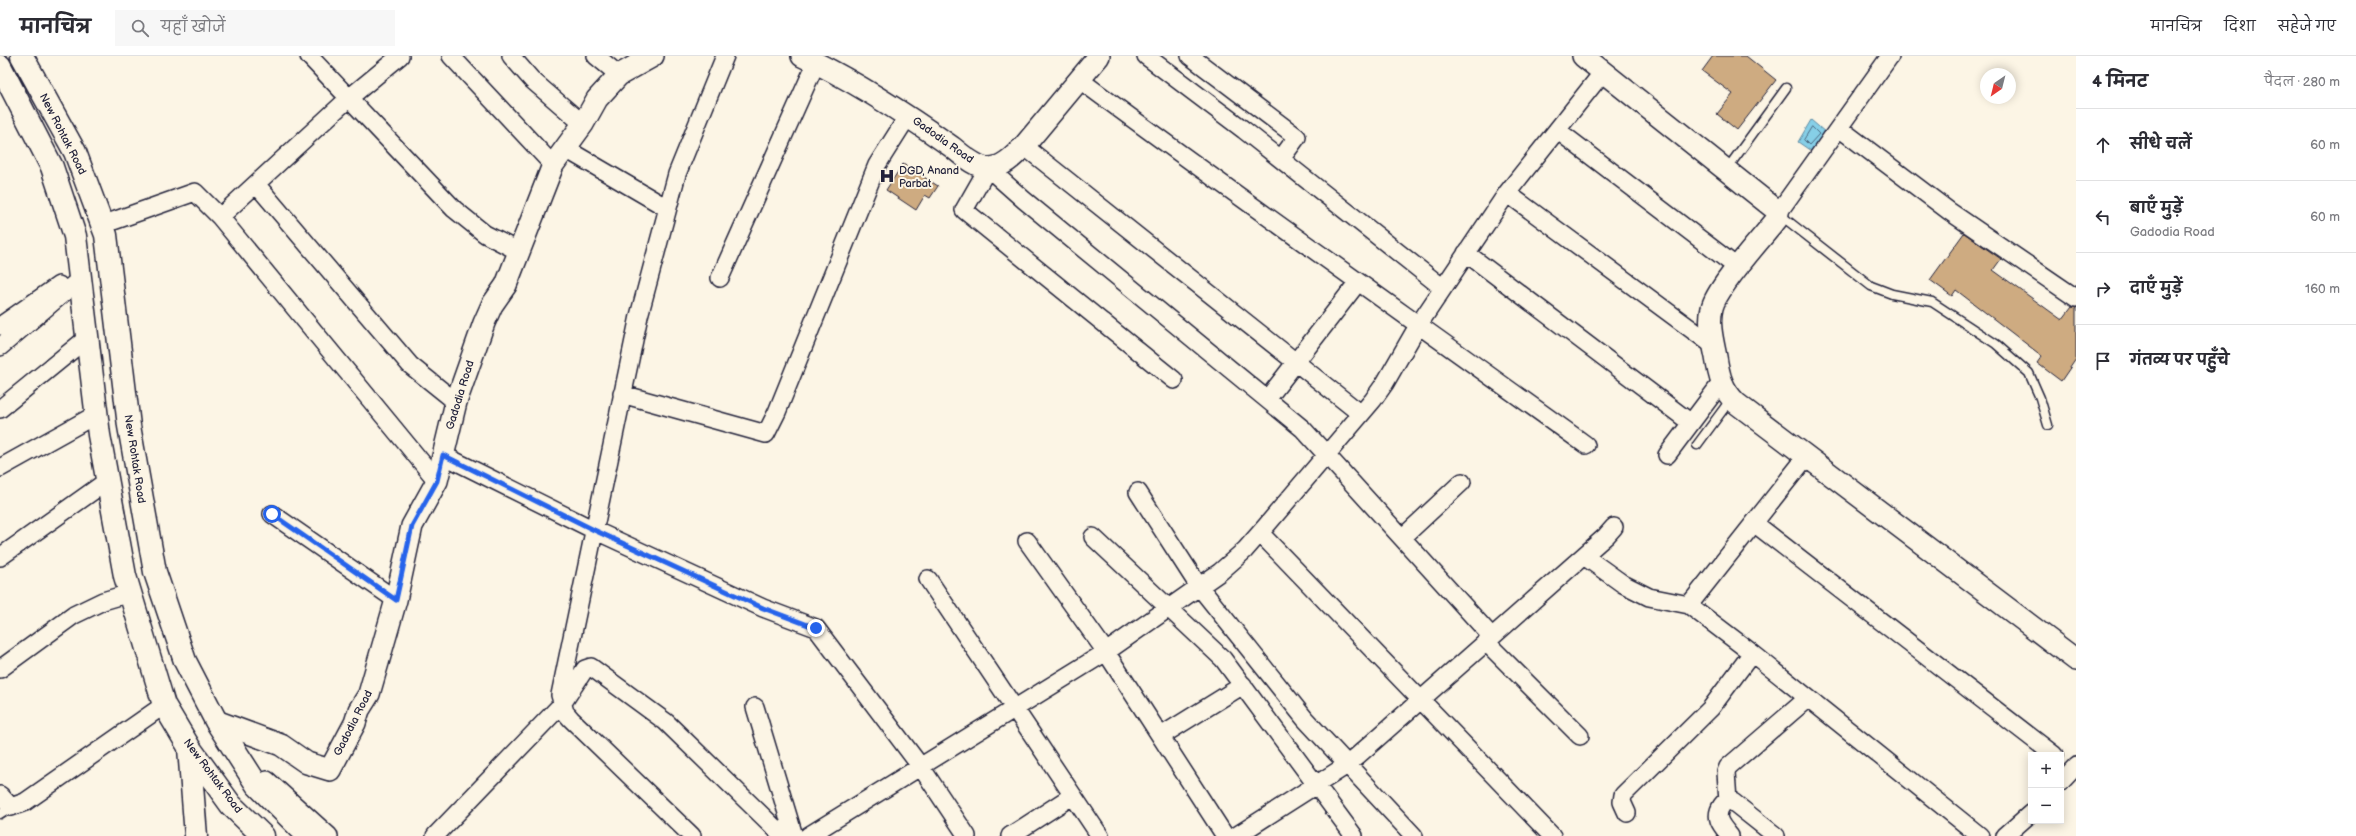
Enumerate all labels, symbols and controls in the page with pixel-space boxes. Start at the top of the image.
search box [115,10,395,46]
text: मानचित्र [20,16,91,39]
icon: search [129,17,151,39]
text: यहाँ खोजें [161,18,225,37]
text: मानचित्र [2151,18,2202,35]
text: दिशा [2224,18,2256,35]
text: सहेजे गए [2278,18,2336,35]
north arrow [1980,68,2016,104]
text: 4 मिनट [2092,72,2148,92]
text: पैदल · 280 m [2264,74,2340,90]
street label: New Rohtak Road [37,91,89,177]
street label: Gadodia Road [910,114,976,166]
icon: ahead [2092,134,2114,156]
text: सीधे चलें [2130,135,2192,154]
text: 60 m [2310,137,2340,153]
place label: DGD, Anand Parbat [899,164,959,190]
hospital icon: DGD, Anand Parbat [878,167,896,185]
text: बाएँ मुड़ें [2130,199,2183,218]
icon: left [2092,206,2114,228]
text: 60 m [2310,209,2340,225]
text: Gadodia Road [2130,224,2215,240]
icon: right [2092,278,2114,300]
text: दाएँ मुड़ें [2130,279,2182,298]
text: 160 m [2305,281,2340,297]
icon: arrive [2092,350,2114,372]
text: गंतव्य पर पहुँचे [2130,351,2229,370]
street label: Gadodia Road [443,359,477,431]
street label: New Rohtak Road [122,414,148,504]
route start [263,505,281,523]
route end [807,619,825,637]
street label: Gadodia Road [331,688,375,758]
street label: New Rohtak Road [181,736,245,816]
map controls [2028,752,2064,824]
button: + [2028,752,2064,788]
button: − [2028,788,2064,824]

